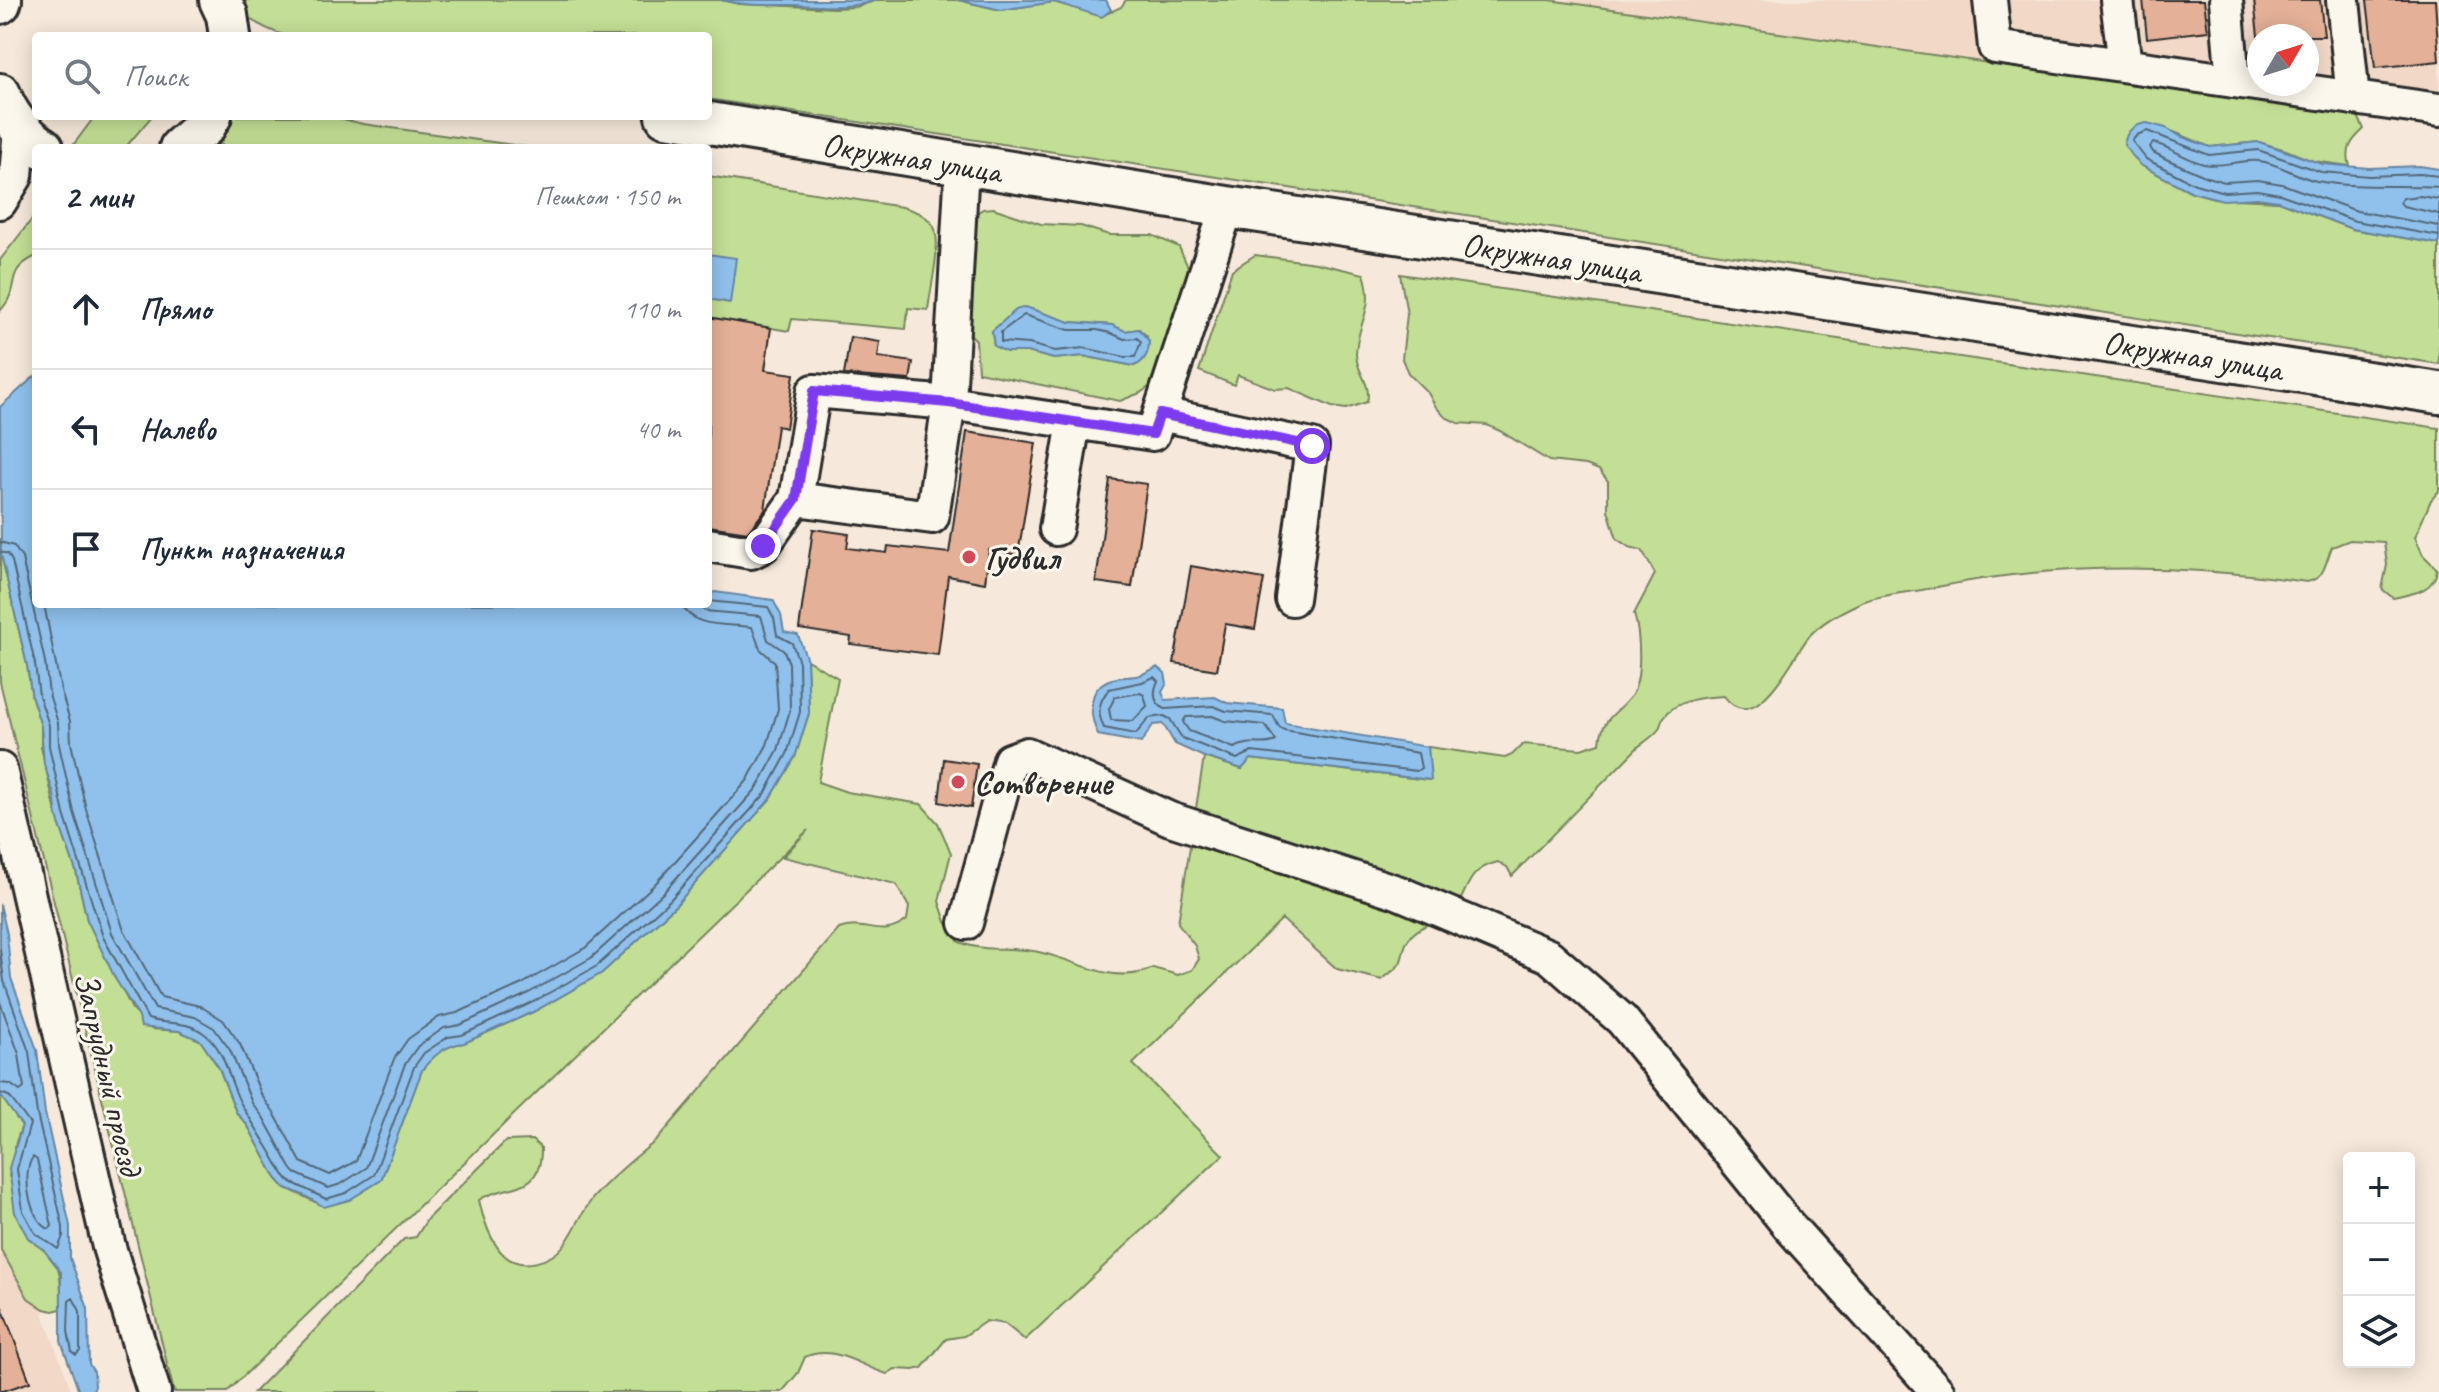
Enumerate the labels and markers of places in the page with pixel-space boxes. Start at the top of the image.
place label: Гудвил [985,536,1062,579]
marker: Гудвил [960,548,978,566]
place label: Сотворение [974,761,1114,804]
marker: Сотворение [949,773,967,791]

